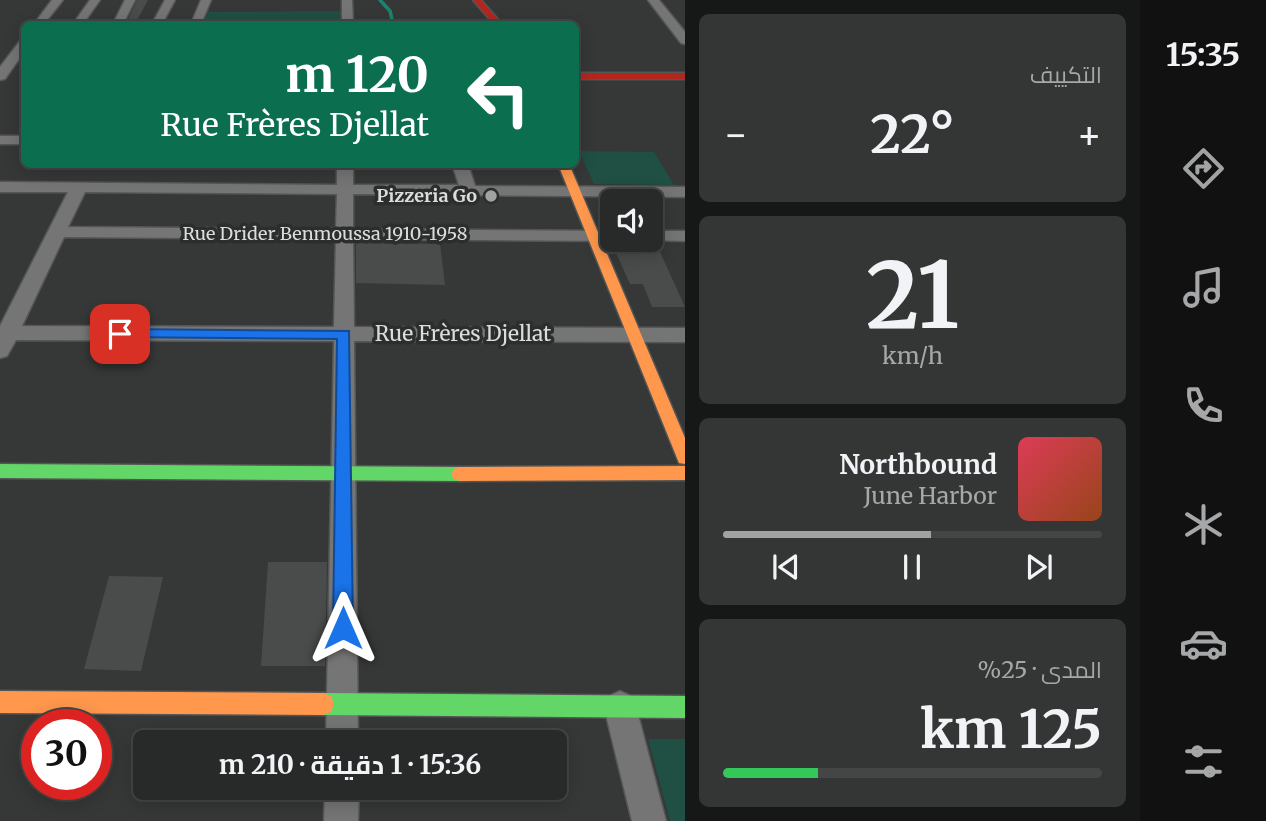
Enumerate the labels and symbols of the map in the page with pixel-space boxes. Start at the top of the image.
place label: Pizzeria Go [376,184,477,207]
marker: Pizzeria Go [483,188,499,204]
street label: Rue Drider Benmoussa 1910-1958 [182,222,468,245]
pin [90,304,150,364]
street label: Rue Frères Djellat [375,320,551,347]
position arrow [306,591,380,665]
speed limit sign: 30 [21,709,112,800]

